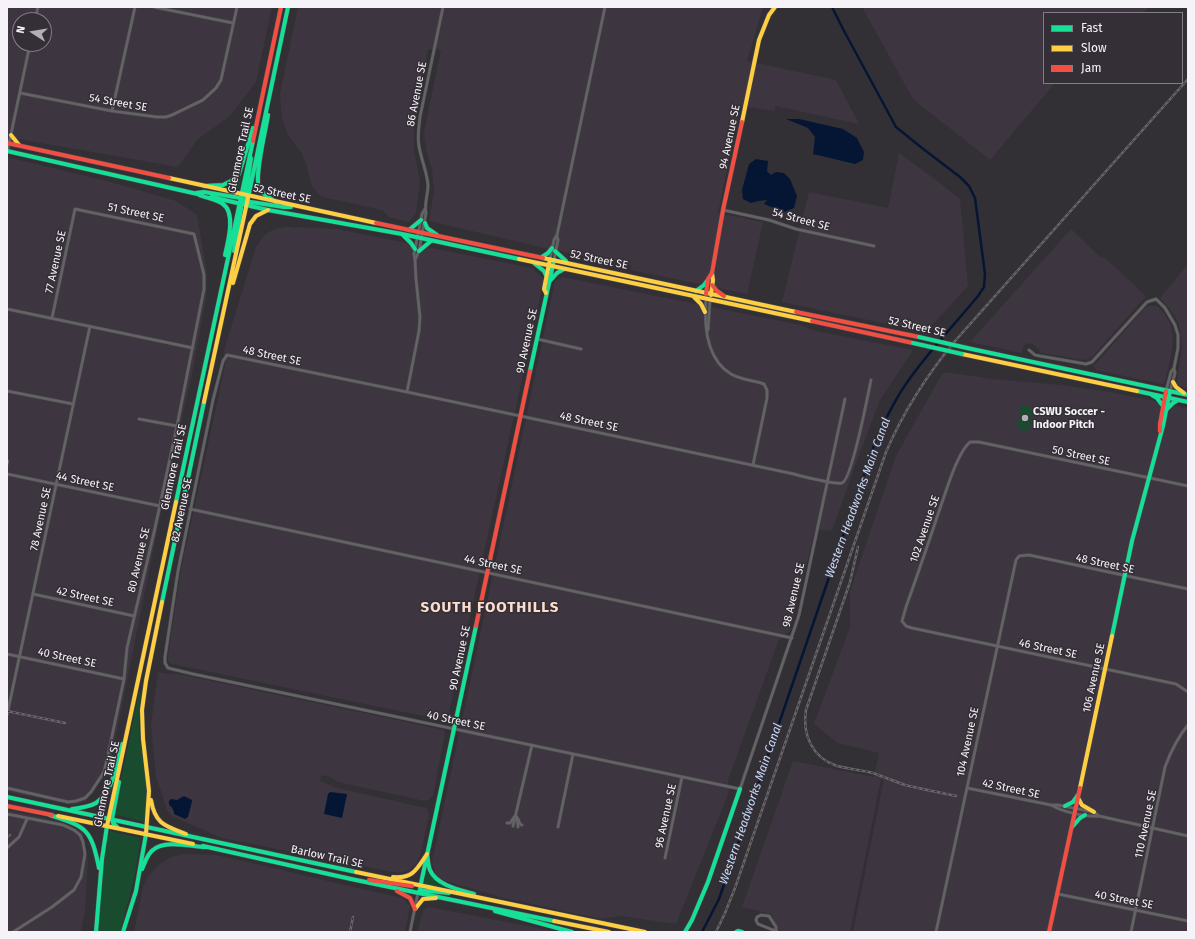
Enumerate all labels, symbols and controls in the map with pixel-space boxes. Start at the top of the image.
north arrow [12,12,52,52]
legend [1043,12,1183,84]
text: Fast [1081,21,1103,35]
text: N [14,25,28,35]
text: Slow [1081,41,1107,55]
street label: 86 Avenue SE [404,60,430,128]
text: Jam [1081,61,1101,75]
street label: 54 Street SE [88,91,148,115]
street label: 94 Avenue SE [717,103,743,171]
street label: Glenmore Trail SE [225,106,257,194]
street label: 52 Street SE [252,181,312,207]
street label: 51 Street SE [107,201,165,225]
street label: 54 Street SE [771,206,831,234]
street label: 77 Avenue SE [43,229,69,295]
street label: 52 Street SE [569,247,629,273]
street label: 90 Avenue SE [514,307,540,375]
street label: 52 Street SE [887,314,947,340]
street label: 48 Street SE [242,343,302,369]
place label: CSWU Soccer - Indoor Pitch [1033,405,1105,431]
street label: 48 Street SE [559,409,619,435]
marker: CSWU Soccer - Indoor Pitch [1020,413,1030,423]
water label: Western Headworks Main Canal [822,416,894,580]
street label: Glenmore Trail SE [158,423,190,511]
street label: 50 Street SE [1051,443,1111,469]
street label: 44 Street SE [55,469,115,495]
street label: 82 Avenue SE [169,477,195,543]
street label: 78 Avenue SE [28,486,54,552]
street label: 102 Avenue SE [907,494,943,564]
street label: 80 Avenue SE [125,526,153,594]
street label: 48 Street SE [1075,551,1135,577]
street label: 44 Street SE [463,552,523,578]
street label: 98 Avenue SE [780,561,808,629]
street label: 42 Street SE [55,584,115,610]
district label: SOUTH FOOTHILLS [421,599,559,617]
street label: 90 Avenue SE [447,624,473,692]
street label: 46 Street SE [1018,636,1078,662]
street label: 106 Avenue SE [1080,642,1108,714]
street label: 40 Street SE [37,645,97,671]
street label: 104 Avenue SE [954,706,982,778]
street label: 40 Street SE [426,708,486,734]
water label: Western Headworks Main Canal [717,721,785,887]
street label: Glenmore Trail SE [91,740,123,828]
street label: 42 Street SE [981,776,1041,802]
street label: 96 Avenue SE [653,782,679,850]
street label: 110 Avenue SE [1132,789,1160,859]
street label: Barlow Trail SE [290,843,364,871]
street label: 40 Street SE [1094,888,1154,912]

